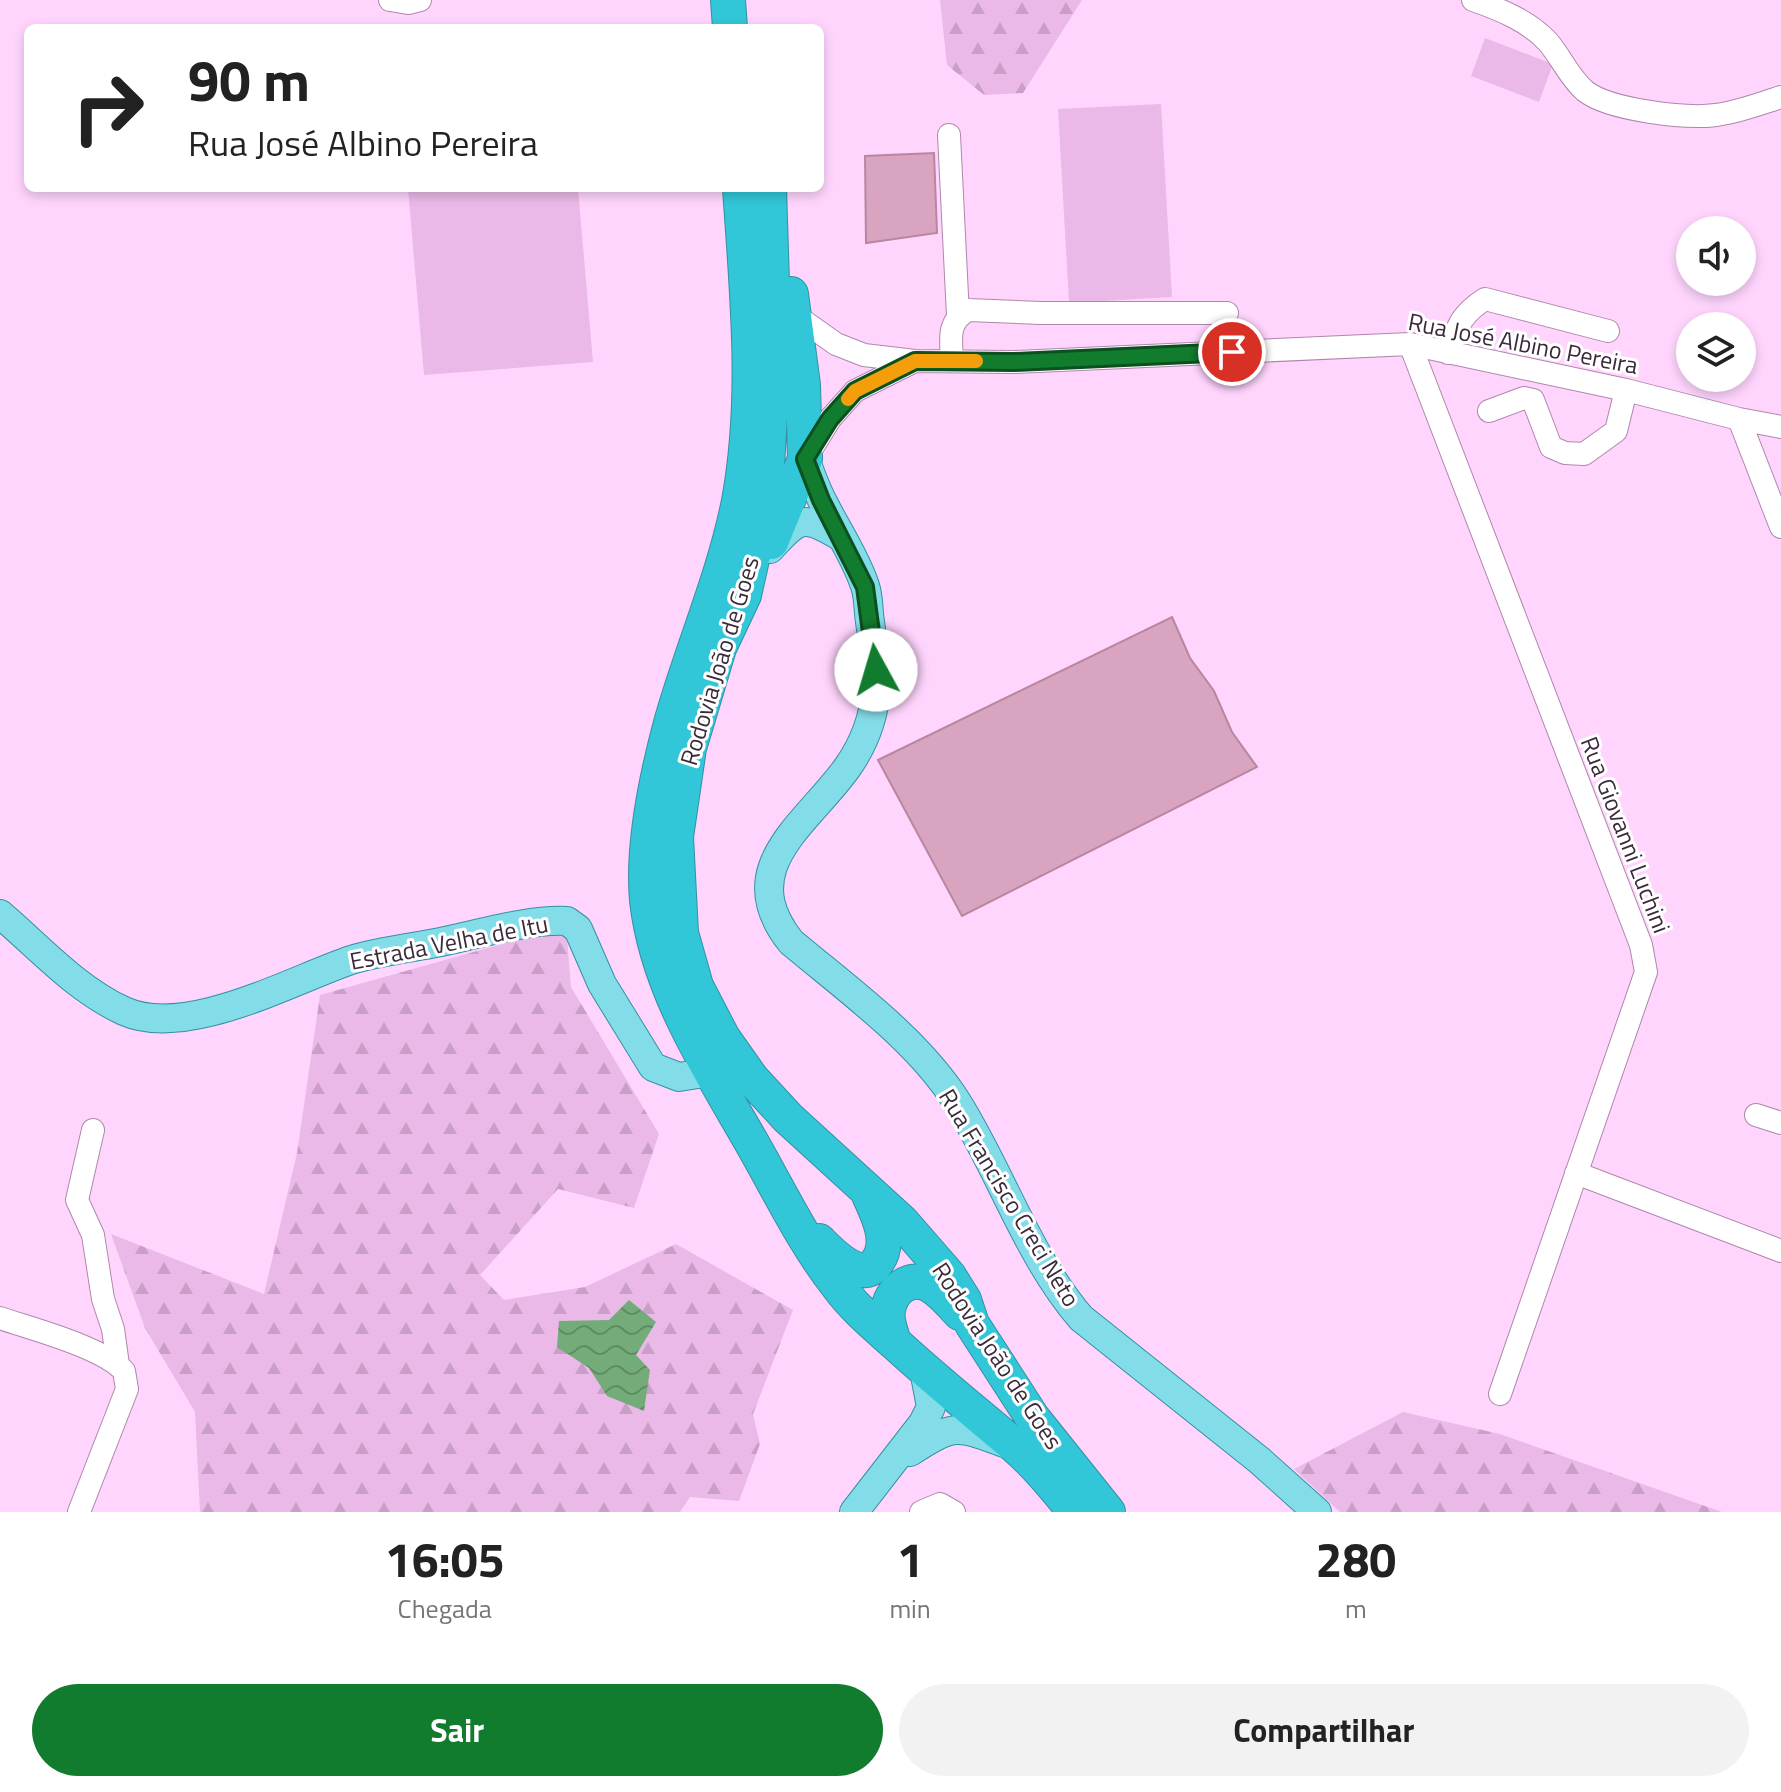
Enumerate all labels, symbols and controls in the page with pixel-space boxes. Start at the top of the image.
text: 90 m [188,38,310,123]
icon: right [56,56,160,160]
text: Rua José Albino Pereira [188,115,538,170]
map controls [1676,216,1756,392]
button: sound [1676,216,1756,296]
street label: Rua José Albino Pereira [1405,303,1641,383]
button: layers [1676,312,1756,392]
pin [1198,318,1266,386]
icon: arrive [1210,330,1254,374]
street label: Rodovia João de Goes [670,552,768,770]
position arrow [834,628,918,712]
street label: Rua Giovanni Luchini [1572,731,1680,938]
street label: Estrada Velha de Itu [347,905,551,979]
street label: Rua Francisco Creci Neto [930,1082,1089,1313]
street label: Rodovia João de Goes [924,1255,1072,1456]
text: 16:05 [385,1523,505,1596]
text: 1 [897,1523,924,1596]
text: 280 [1316,1523,1396,1596]
text: Chegada [397,1589,492,1628]
text: min [889,1589,931,1628]
text: m [1345,1589,1367,1628]
button: Sair [32,1684,883,1776]
button: Compartilhar [899,1684,1749,1776]

